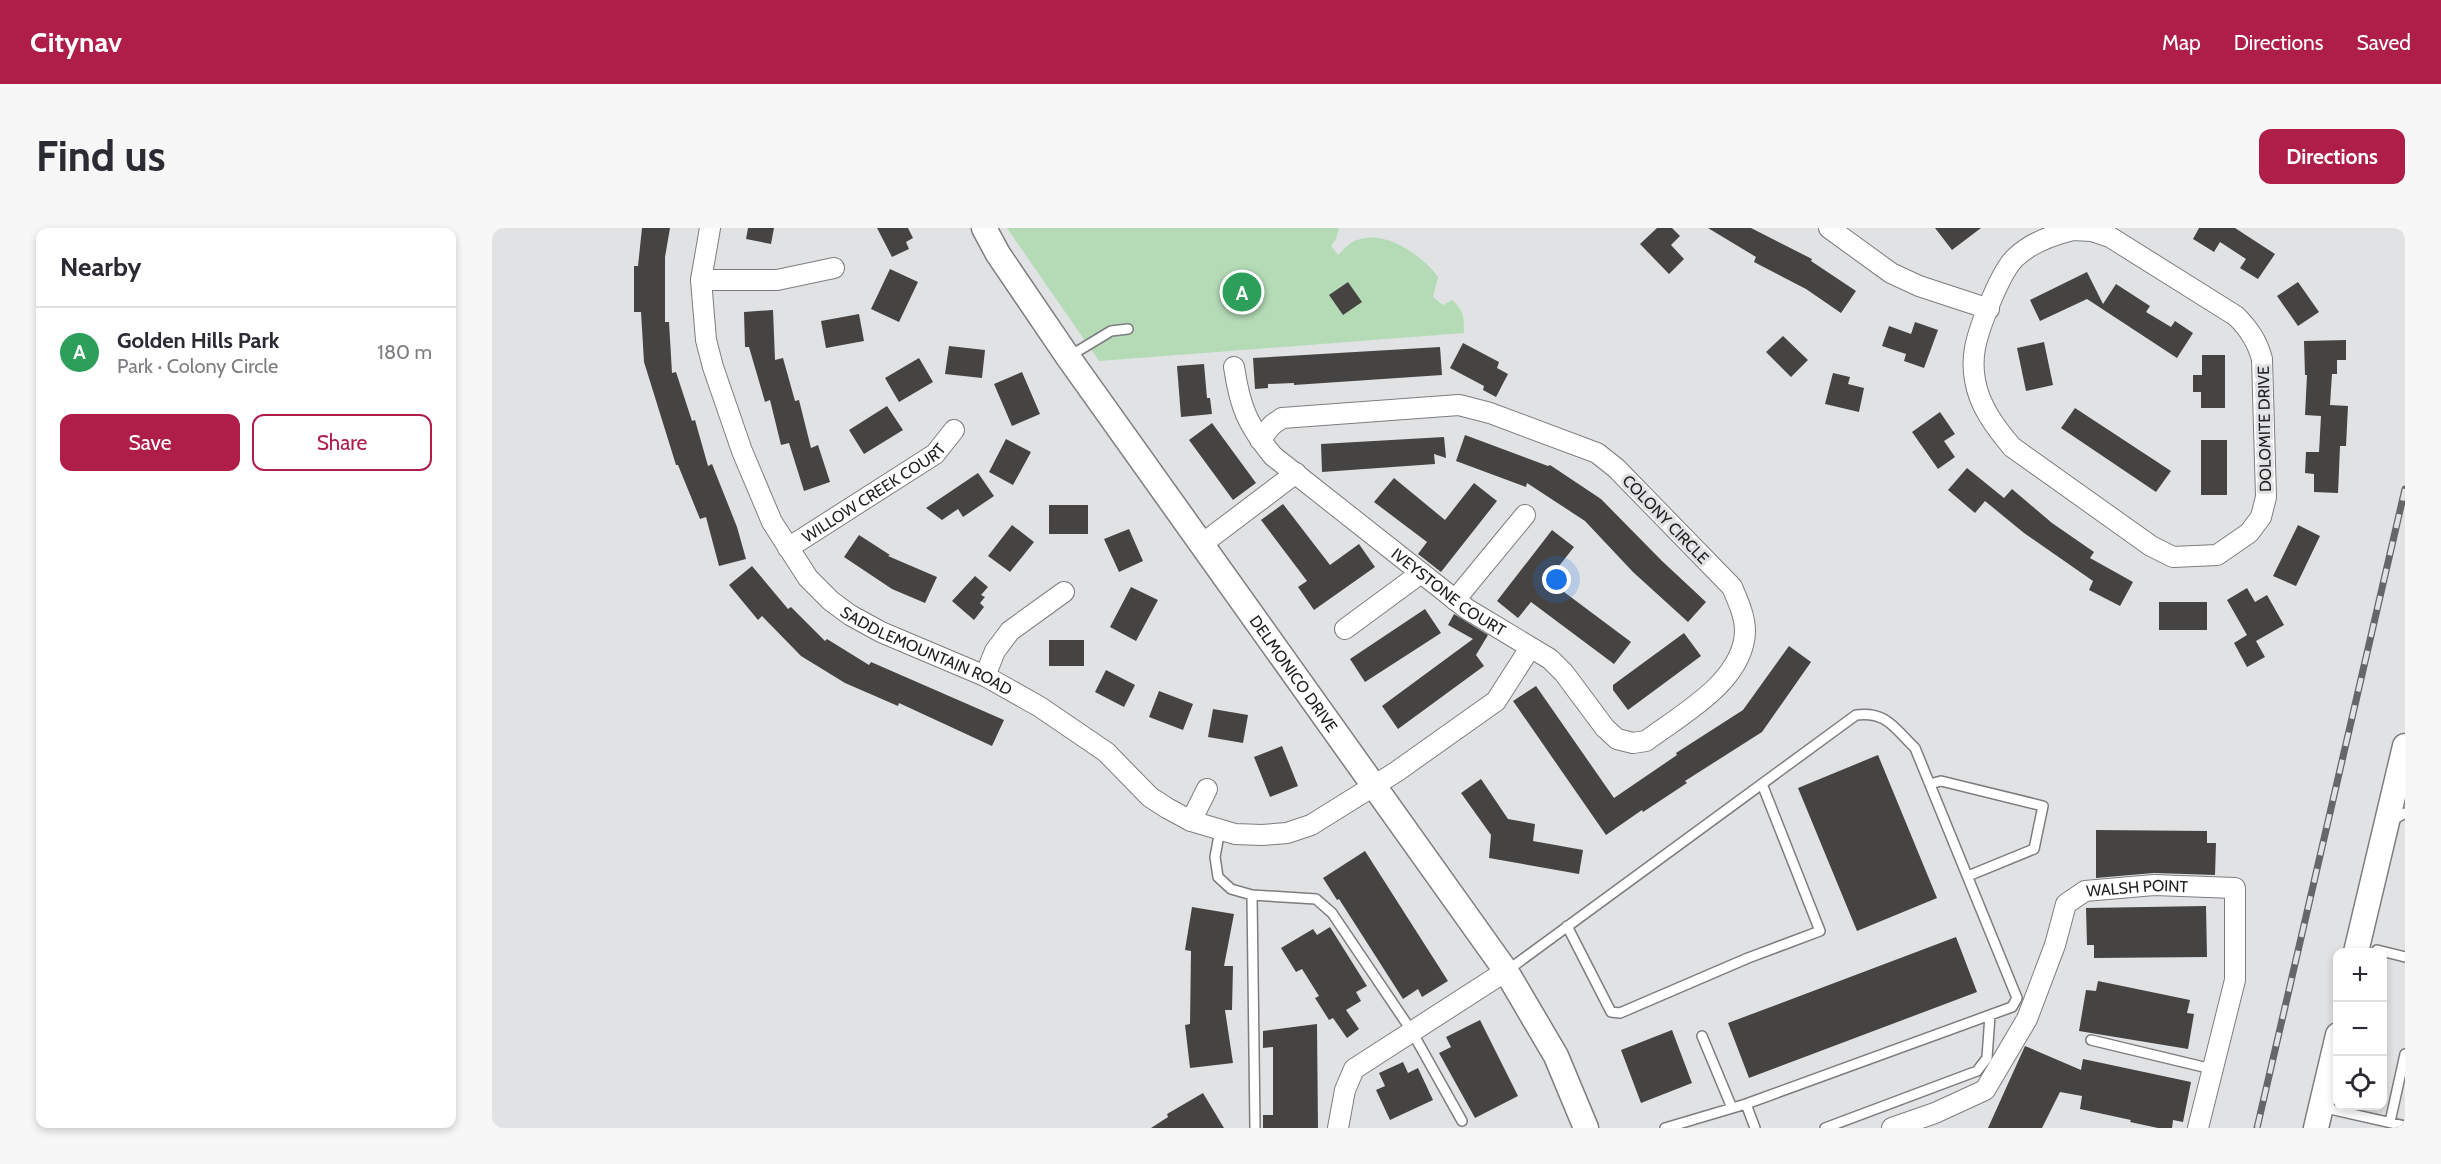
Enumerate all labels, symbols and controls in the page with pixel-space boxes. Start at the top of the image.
text: Citynav [30,25,122,59]
text: Map [2162,30,2201,55]
text: Directions [2234,30,2323,55]
text: Saved [2356,30,2411,55]
button: Directions [2259,129,2405,184]
text: Find us [36,130,165,182]
text: Nearby [60,251,141,283]
pin: A [1222,270,1262,314]
text: Golden Hills Park [117,327,279,354]
text: A [73,340,86,364]
text: 180 m [377,340,432,364]
text: Park · Colony Circle [117,354,278,378]
street label: DOLOMITE DRIVE [2254,366,2275,492]
button: Save [60,414,240,471]
button: Share [252,414,432,471]
street label: WILLOW CREEK COURT [799,439,950,547]
street label: COLONY CIRCLE [1618,471,1713,568]
street label: IVEYSTONE COURT [1388,544,1509,640]
your location [1542,565,1571,594]
street label: SADDLEMOUNTAIN ROAD [837,602,1015,699]
street label: DELMONICO DRIVE [1245,612,1342,736]
street label: WALSH POINT [2086,876,2189,901]
map controls [2333,948,2387,1110]
button: + [2333,948,2387,1002]
button: − [2333,1002,2387,1056]
button: locate [2333,1056,2387,1110]

